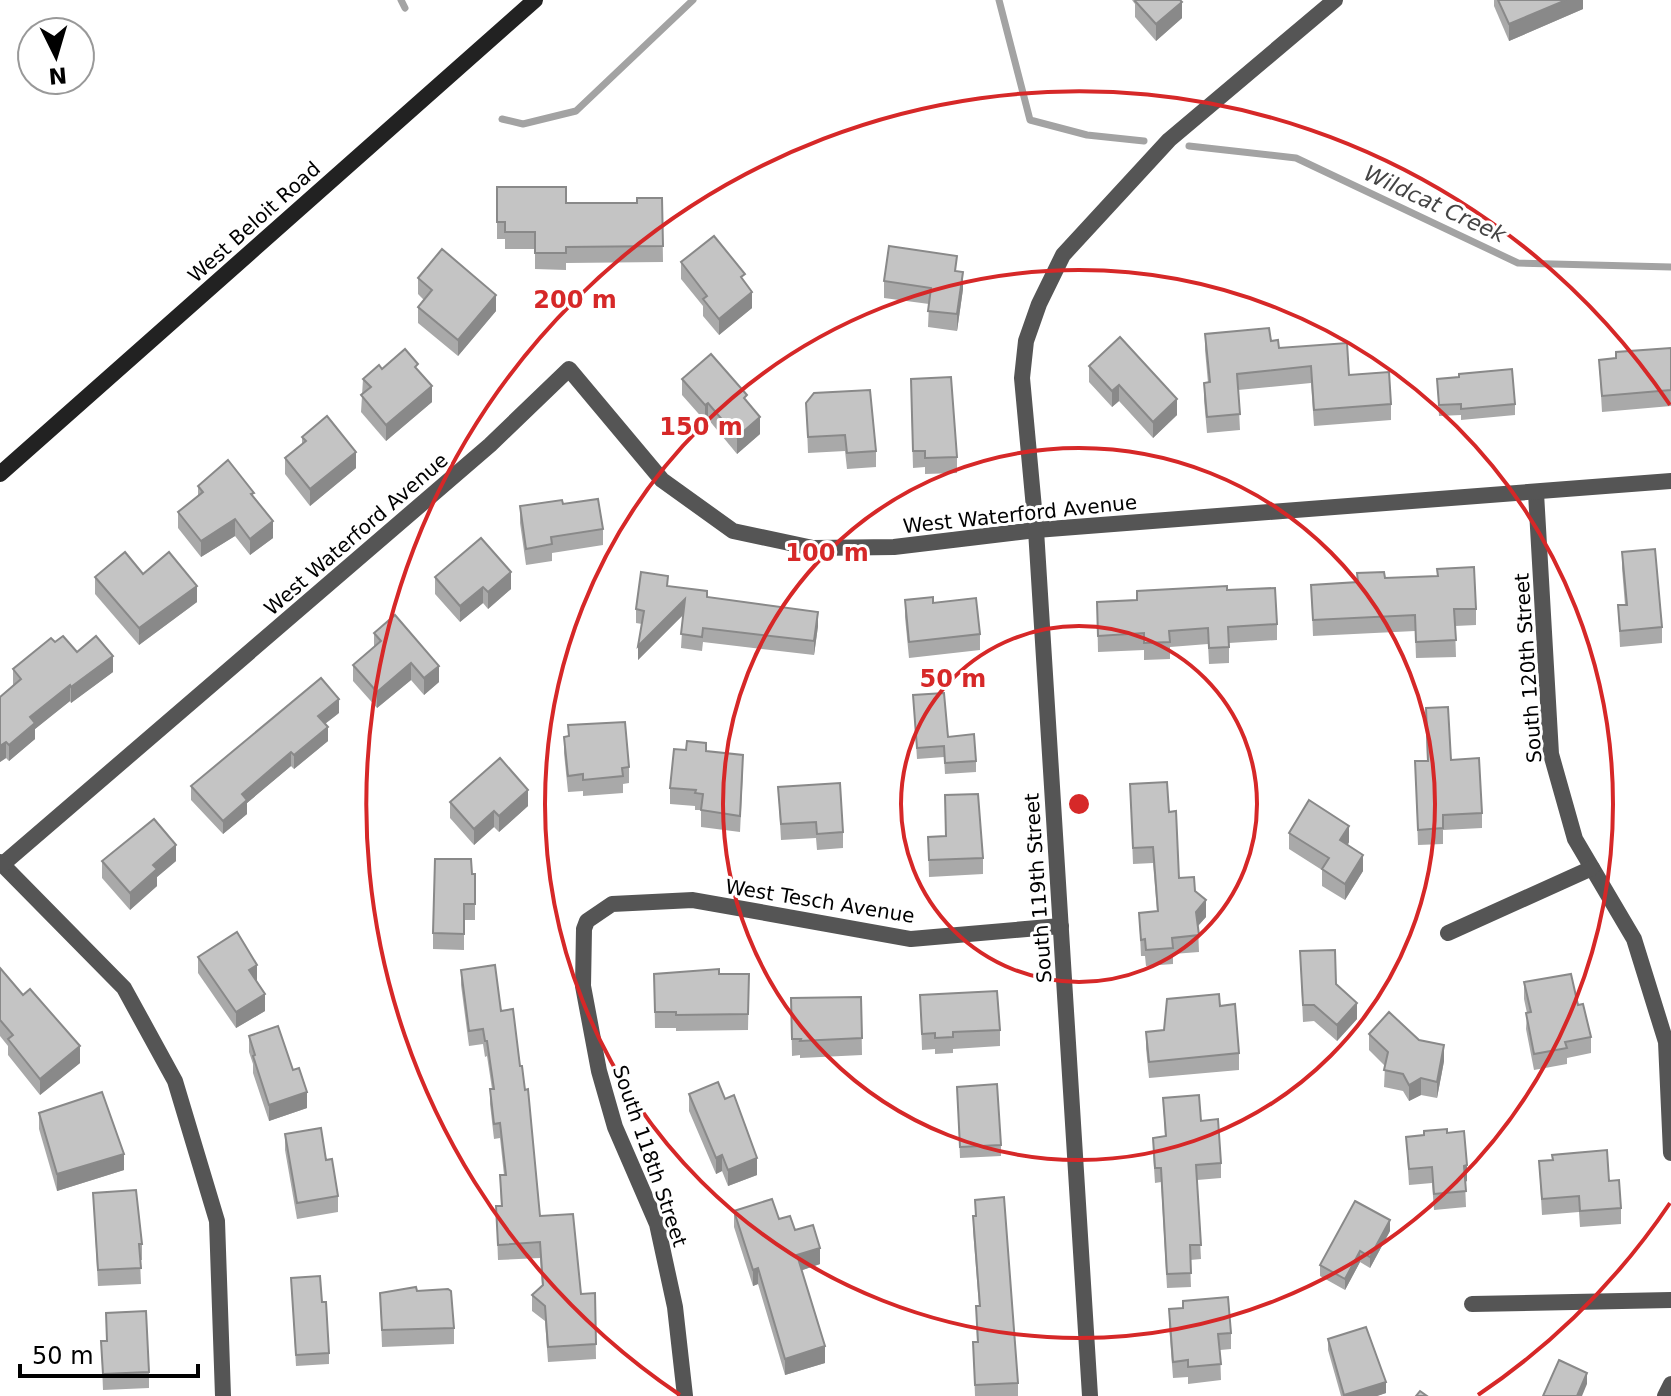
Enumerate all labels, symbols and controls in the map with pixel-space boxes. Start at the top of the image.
north arrow [16,16,96,96]
text: N [47,62,68,89]
street label: West Beloit Road [183,156,325,288]
water label: Wildcat Creek [1360,160,1511,248]
text: 200 m [533,286,617,314]
text: 150 m [659,413,743,441]
street label: West Waterford Avenue [259,448,453,620]
street label: West Waterford Avenue [902,490,1138,538]
text: 100 m [785,539,869,567]
street label: South 120th Street [1509,572,1547,764]
text: 50 m [920,665,986,693]
centre of rings [1065,790,1093,818]
street label: South 119th Street [1019,792,1057,984]
street label: West Tesch Avenue [724,874,916,928]
street label: South 118th Street [608,1062,692,1250]
scale bar [20,1328,198,1378]
text: 50 m [32,1342,94,1370]

